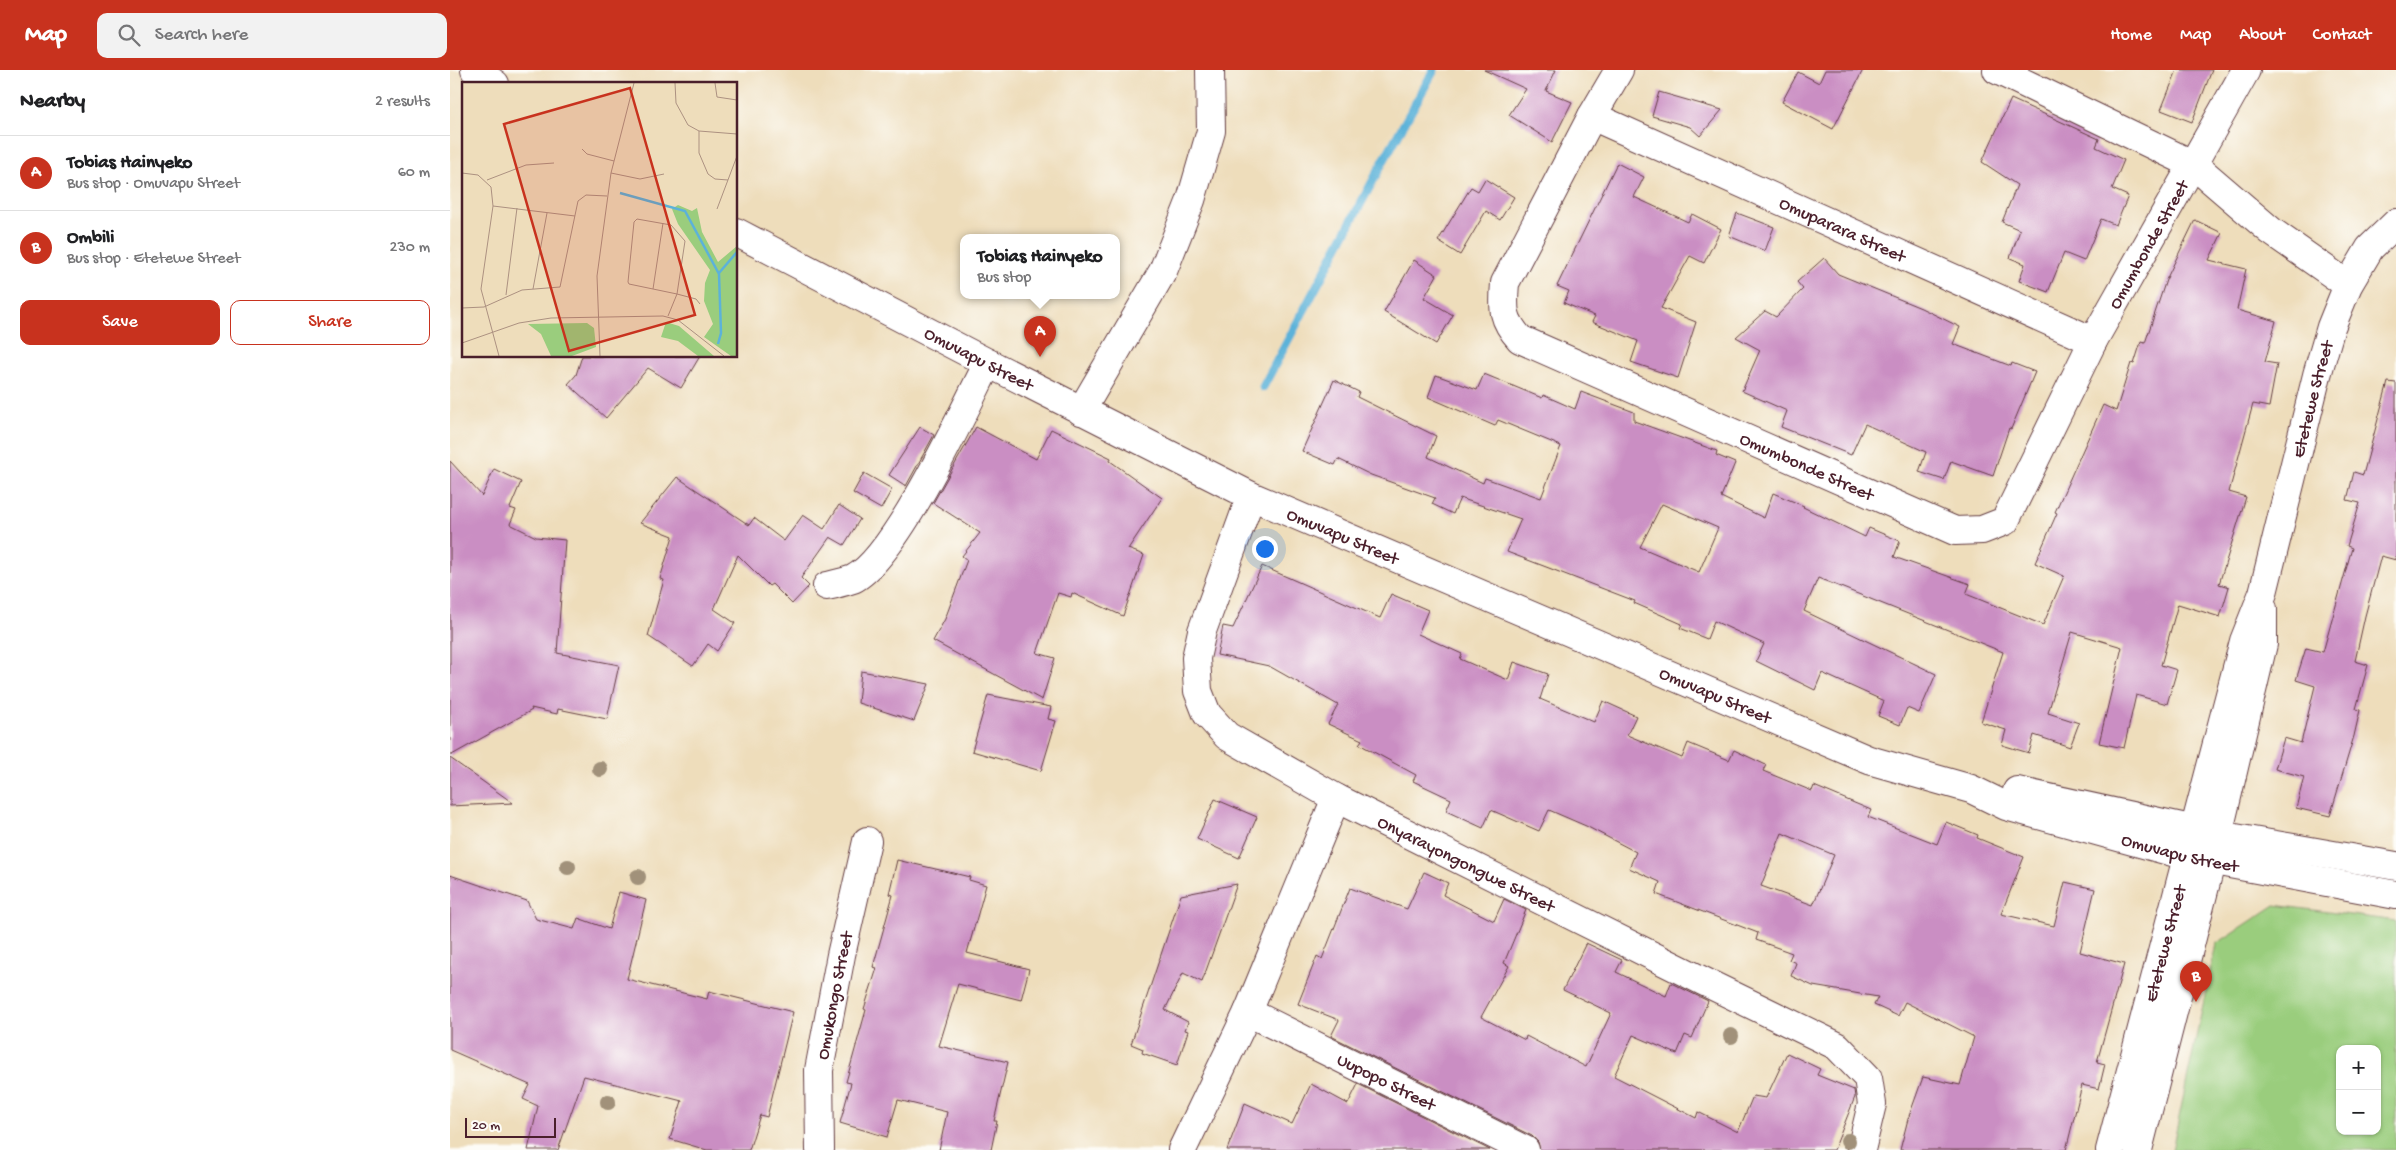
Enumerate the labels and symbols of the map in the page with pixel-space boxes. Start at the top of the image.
inset map [462,82,738,358]
street label: Omumbonde Street [2105,176,2195,313]
street label: Omuparara Street [1776,194,1910,269]
pin: A [1024,316,1056,357]
street label: Omuvapu Street [920,324,1038,398]
street label: Etetewe Street [2289,337,2340,460]
street label: Omumbonde Street [1736,429,1878,507]
street label: Omuvapu Street [1283,505,1403,571]
your location [1252,536,1278,562]
street label: Omuvapu Street [1656,664,1775,731]
street label: Onyarayongongwe Street [1373,812,1559,919]
street label: Omuvapu Street [2119,830,2242,879]
street label: Etetewe Street [2141,881,2193,1004]
street label: Omukongo Street [813,928,859,1062]
pin: B [2180,961,2212,1002]
street label: Uupopo Street [1333,1050,1440,1117]
scale bar [465,1115,556,1138]

